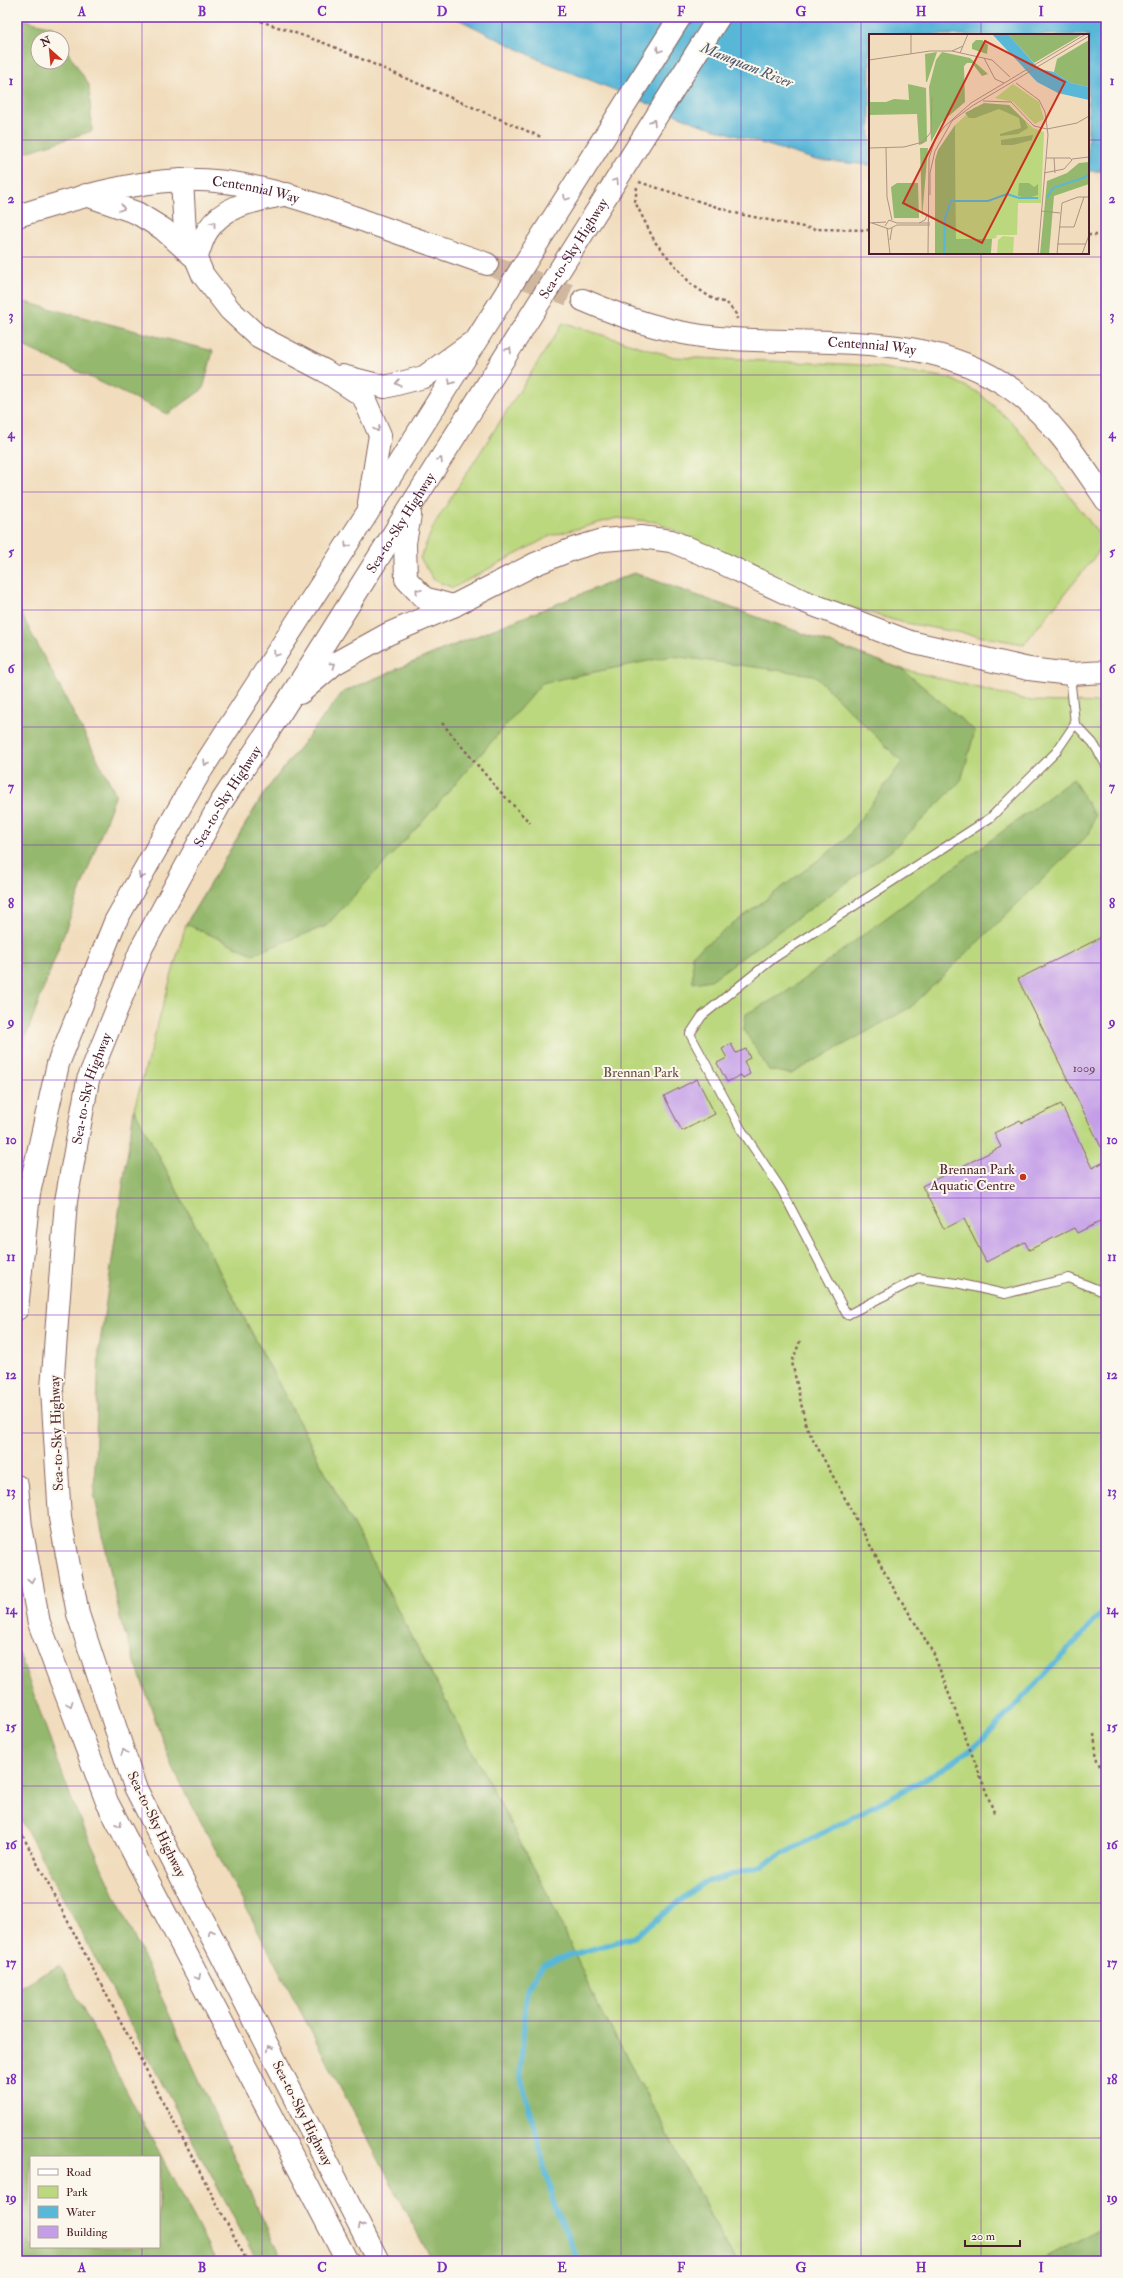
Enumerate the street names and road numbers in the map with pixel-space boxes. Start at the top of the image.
street label: Centennial Way [211,173,302,208]
street label: Sea-to-Sky Highway [536,194,613,302]
street label: Centennial Way [827,334,918,360]
street label: Sea-to-Sky Highway [363,469,440,576]
street label: Sea-to-Sky Highway [190,742,267,850]
street label: Sea-to-Sky Highway [68,1029,117,1146]
street label: Sea-to-Sky Highway [46,1374,68,1491]
street label: Sea-to-Sky Highway [123,1769,190,1881]
street label: Sea-to-Sky Highway [268,2058,337,2170]

